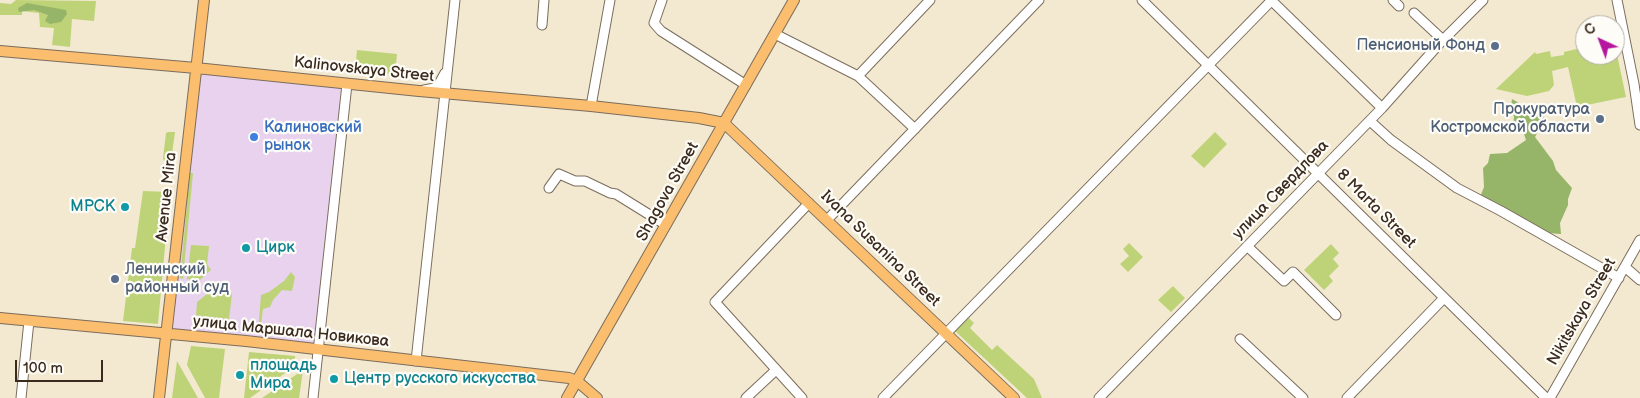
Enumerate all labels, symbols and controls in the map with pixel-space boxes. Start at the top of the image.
north arrow [1575,15,1625,65]
text: С [1581,20,1599,39]
place label: Пенсионый Фонд [1356,36,1485,56]
marker: Пенсионый Фонд [1489,40,1501,52]
street label: Kalinovskaya Street [293,53,435,87]
place label: Прокуратура Костромской области [1430,100,1590,138]
marker: Прокуратура Костромской области [1594,113,1606,125]
place label: Калиновский рынок [264,118,362,156]
marker: Калиновский рынок [248,131,260,143]
street label: улица Свердлова [1229,136,1333,244]
street label: Shagova Street [633,139,703,245]
street label: Avenue Mira [153,151,181,243]
street label: 8 Marta Street [1332,165,1420,253]
street label: Ivana Susanina Street [816,187,944,311]
place label: МРСК [70,197,115,217]
marker: МРСК [119,201,131,213]
place label: Цирк [256,238,295,258]
marker: Цирк [240,242,252,254]
street label: Nikitskaya Street [1543,255,1621,369]
place label: Ленинский районный суд [125,260,229,298]
marker: Ленинский районный суд [109,273,121,285]
street label: улица Маршала Новикова [192,312,390,352]
scale bar [18,350,105,382]
place label: площадь Мира [250,356,317,394]
text: 100 m [23,359,63,378]
marker: площадь Мира [234,369,246,381]
place label: Центр русского искусства [344,369,536,389]
marker: Центр русского искусства [328,373,340,385]

